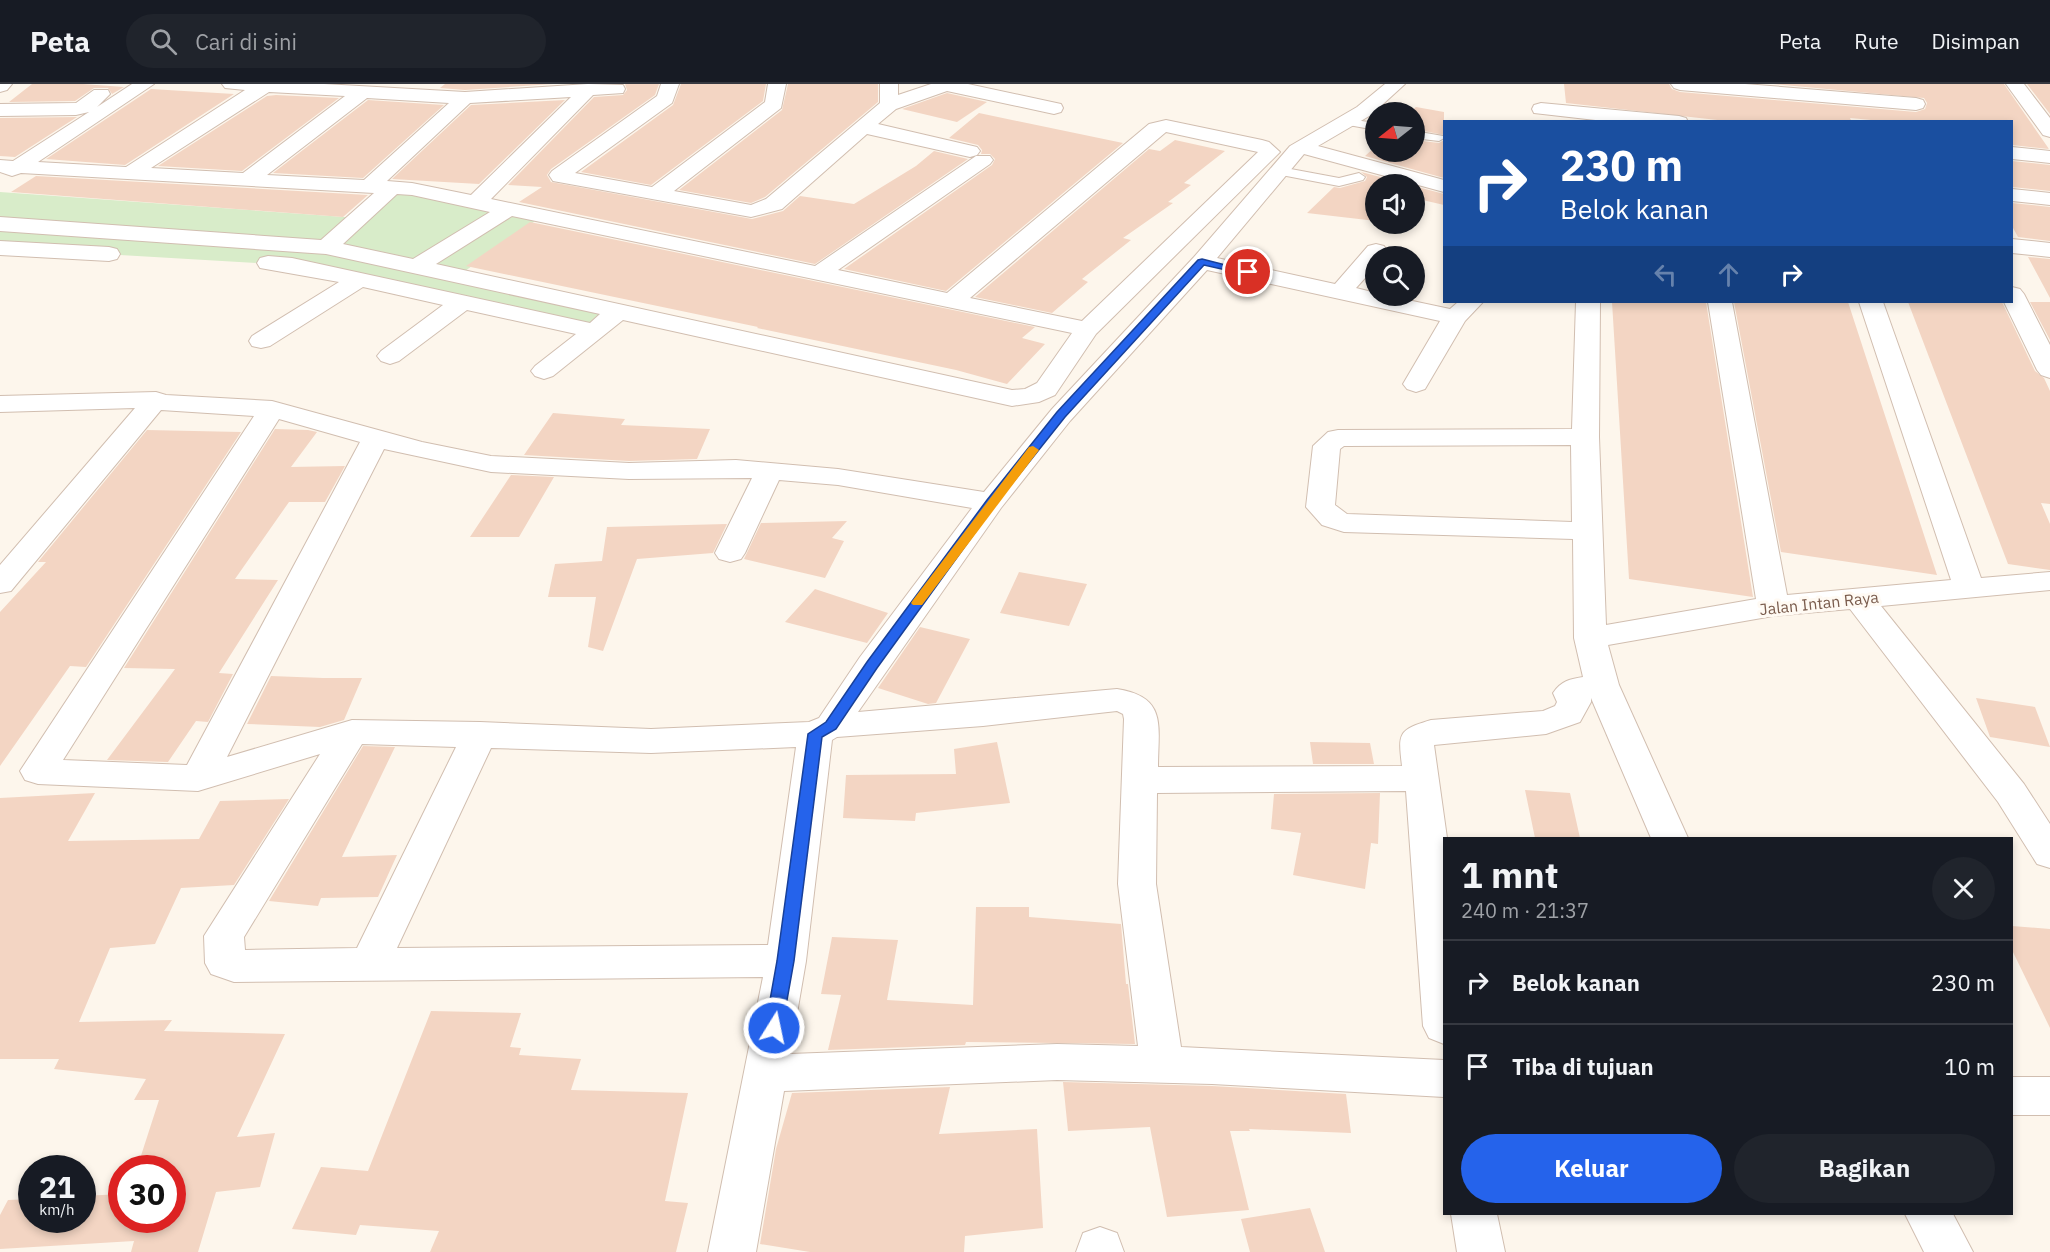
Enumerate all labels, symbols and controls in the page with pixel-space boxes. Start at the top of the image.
search box [126,14,546,68]
text: Peta [30,23,90,60]
icon: search [147,25,180,58]
text: Cari di sini [195,27,297,56]
text: Peta [1779,27,1821,55]
text: Rute [1854,27,1899,55]
text: Disimpan [1932,27,2020,55]
north arrow [1365,102,1425,162]
map controls [1365,102,1425,306]
text: 230 m [1560,138,1683,193]
icon: right [1461,144,1539,222]
button: sound [1365,174,1425,234]
text: Belok kanan [1560,191,1709,226]
pin [1222,246,1273,297]
button: search [1365,246,1425,306]
icon: arrive [1231,255,1264,288]
icon: left [1649,258,1682,291]
icon: ahead [1712,258,1745,291]
icon: right [1775,258,1808,291]
street label: Jalan Intan Raya [1758,587,1880,619]
text: 1 mnt [1461,851,1559,898]
button: close [1932,857,1995,920]
text: 240 m · 21:37 [1461,897,1589,924]
icon: right [1461,966,1494,999]
text: Belok kanan [1512,968,1640,997]
text: 230 m [1931,968,1995,997]
position arrow [742,996,806,1060]
icon: arrive [1461,1050,1494,1083]
text: Tiba di tujuan [1512,1052,1654,1081]
text: 10 m [1944,1052,1995,1081]
button: Keluar [1461,1134,1722,1203]
button: Bagikan [1734,1134,1995,1203]
speed limit sign: 30 [108,1155,186,1233]
text: 21 [39,1167,75,1206]
text: km/h [39,1200,75,1219]

